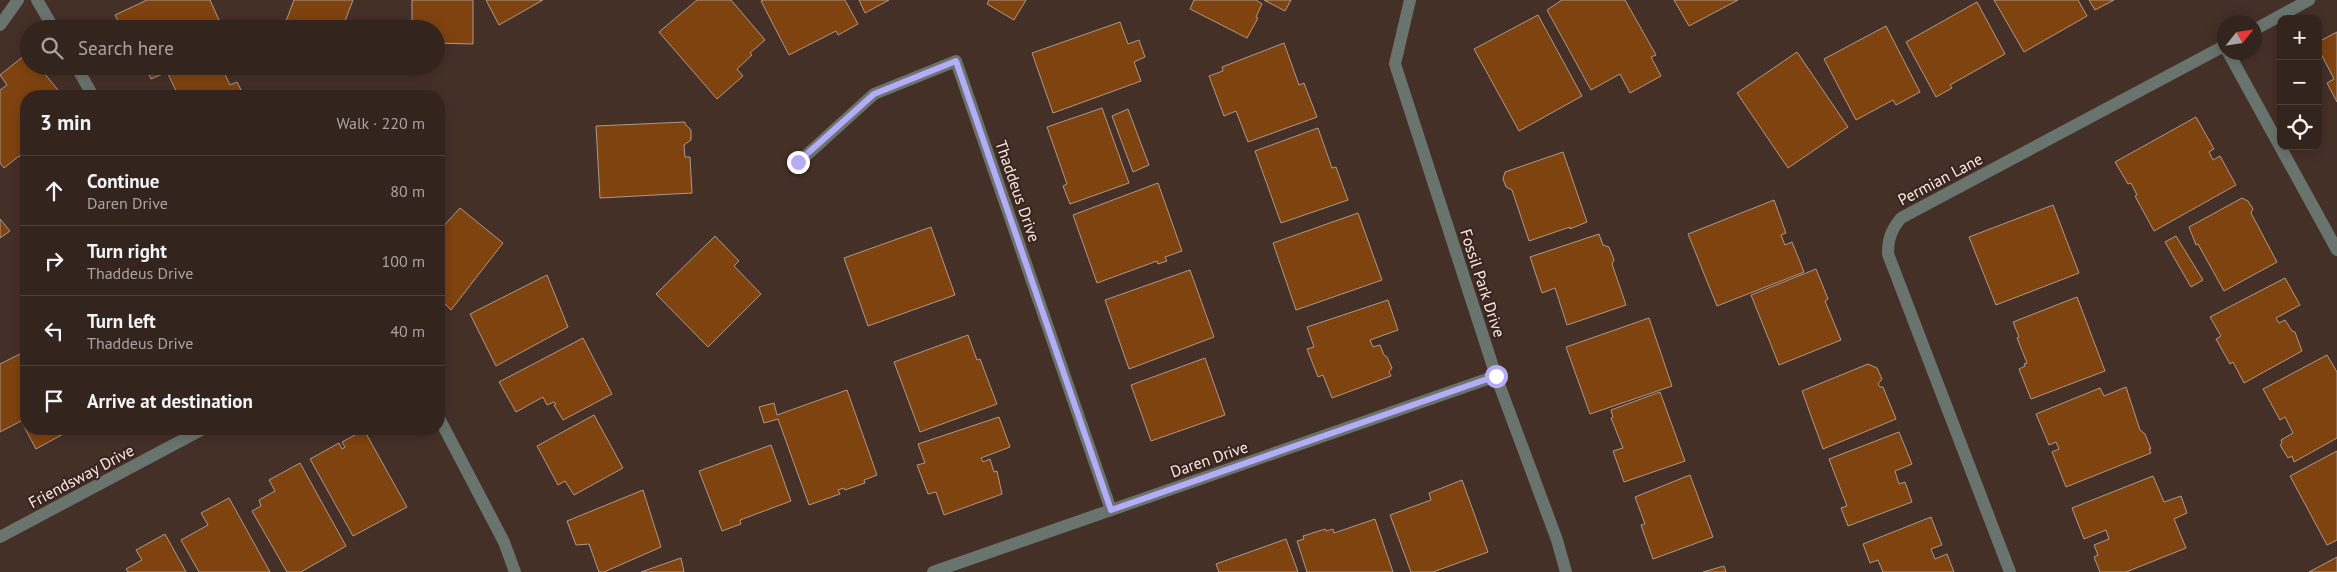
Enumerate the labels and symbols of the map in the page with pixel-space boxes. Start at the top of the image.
north arrow [2217,15,2262,60]
street label: Thaddeus Drive [991,137,1045,245]
street label: Permian Lane [1894,148,1986,210]
route end [787,151,810,174]
street label: Fossil Park Drive [1456,226,1510,340]
route start [1485,365,1508,388]
street label: Daren Drive [1168,436,1250,482]
street label: Friendsway Drive [25,440,137,512]

